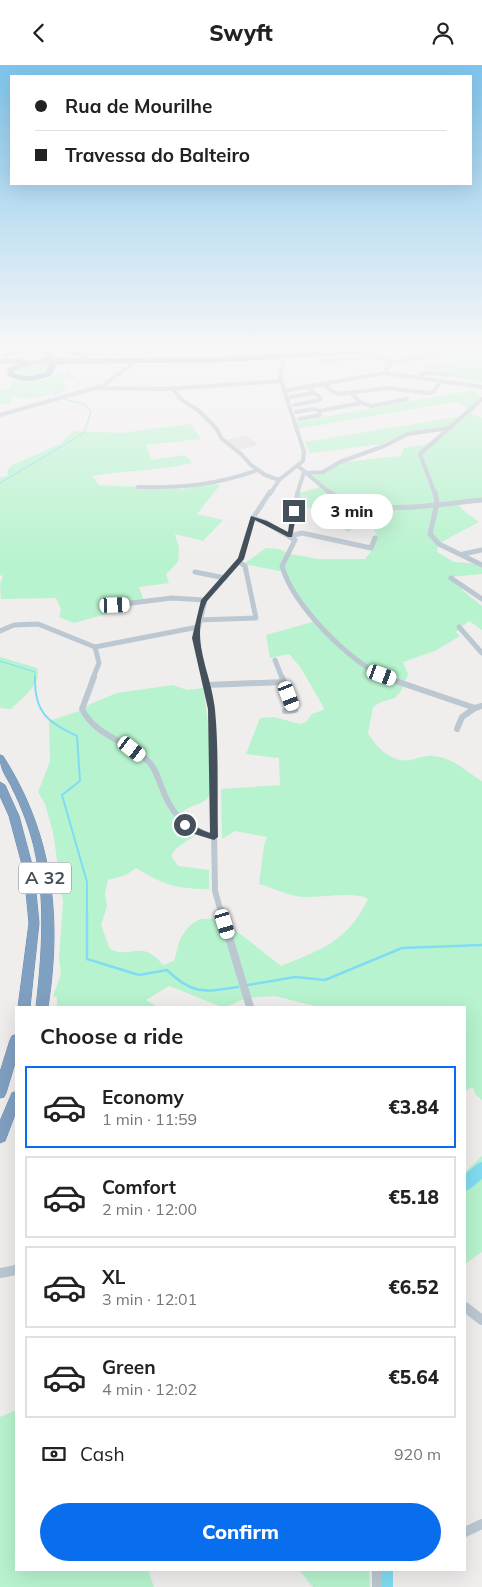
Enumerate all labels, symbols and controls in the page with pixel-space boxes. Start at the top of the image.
icon: back [25,19,53,47]
text: Swyft [209,19,273,47]
icon: person [429,19,457,47]
text: Rua de Mourilhe [65,94,212,118]
text: Travessa do Balteiro [65,143,250,167]
callout: 3 min [312,493,394,529]
route end [283,500,305,522]
text: 3 min [331,501,373,521]
car [99,597,130,613]
car [365,663,398,687]
car [276,679,301,713]
car [115,734,148,764]
route start [174,814,196,836]
road number: A 32 [19,863,71,893]
car [213,907,236,941]
text: Choose a ride [40,1022,183,1050]
icon: car [42,1085,87,1130]
text: Economy [102,1085,184,1109]
text: €3.84 [388,1095,439,1119]
text: 1 min · 11:59 [102,1109,197,1129]
icon: car [42,1175,87,1220]
text: Comfort [102,1175,176,1199]
text: €5.18 [388,1185,439,1209]
text: 2 min · 12:00 [102,1199,197,1219]
icon: car [42,1265,87,1310]
text: XL [102,1265,125,1289]
text: €6.52 [388,1275,439,1299]
text: 3 min · 12:01 [102,1289,197,1309]
icon: car [42,1355,87,1400]
text: Green [102,1355,156,1379]
text: €5.64 [388,1365,439,1389]
text: 4 min · 12:02 [102,1379,197,1399]
icon: cash [40,1440,68,1468]
text: Cash [80,1442,125,1466]
text: 920 m [394,1444,441,1464]
button: Confirm [40,1503,441,1561]

